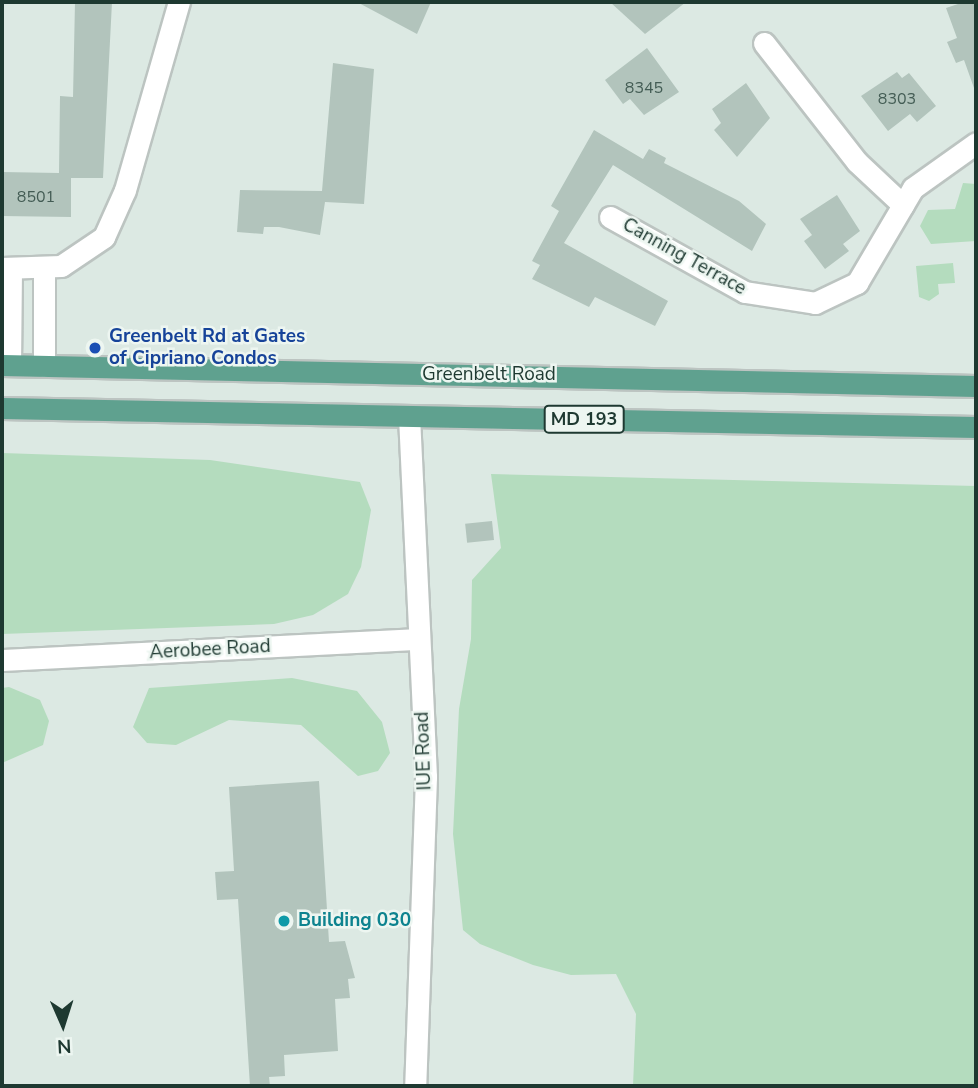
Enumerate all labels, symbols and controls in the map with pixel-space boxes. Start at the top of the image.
house number: 8345 [625,78,663,98]
house number: 8303 [878,89,916,109]
house number: 8501 [17,187,55,207]
street label: Canning Terrace [618,214,750,300]
place label: Greenbelt Rd at Gates of Cipriano Condos [109,326,305,370]
marker: Greenbelt Rd at Gates of Cipriano Condos [87,340,103,356]
street label: Greenbelt Road [422,364,556,386]
road number: MD 193 [542,404,626,433]
street label: Aerobee Road [149,635,271,665]
street label: IUE Road [411,711,437,791]
place label: Building 030 [298,910,411,932]
marker: Building 030 [276,913,292,929]
north arrow [28,990,98,1060]
text: N [56,1033,72,1059]

